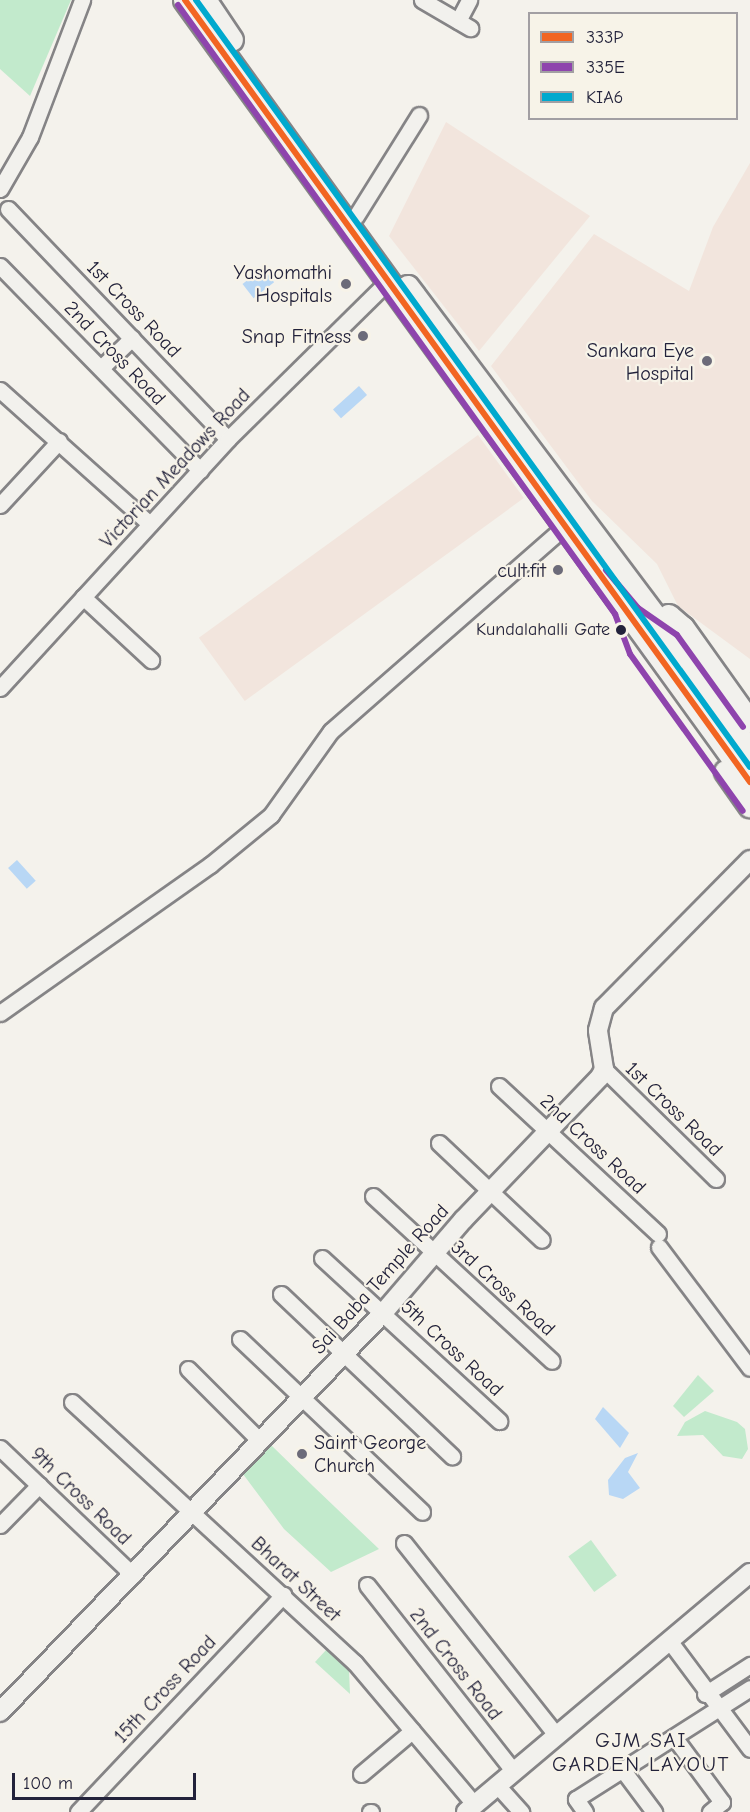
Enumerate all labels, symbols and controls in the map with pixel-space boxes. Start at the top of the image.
legend [528,12,738,120]
text: 333P [586,27,623,48]
text: 335E [586,57,625,78]
text: KIA6 [586,87,623,108]
street label: 1st Cross Road [82,256,186,362]
place label: Yashomathi Hospitals [234,260,332,307]
marker: Yashomathi Hospitals [337,275,355,293]
street label: 2nd Cross Road [59,296,171,410]
place label: Snap Fitness [242,324,351,348]
marker: Snap Fitness [356,329,370,343]
place label: Sankara Eye Hospital [587,338,694,385]
marker: Sankara Eye Hospital [698,352,716,370]
street label: Victorian Meadows Road [95,383,255,553]
place label: cult.fit [497,558,546,582]
marker: cult.fit [551,563,565,577]
place label: Kundalahalli Gate [476,619,610,641]
marker: Kundalahalli Gate [615,624,627,636]
street label: 1st Cross Road [621,1057,727,1161]
street label: 2nd Cross Road [535,1089,651,1199]
street label: Sai Baba Temple Road [306,1199,454,1359]
street label: 3rd Cross Road [446,1235,560,1341]
street label: 5th Cross Road [396,1295,508,1401]
place label: Saint George Church [314,1430,426,1477]
street label: 9th Cross Road [26,1442,136,1550]
marker: Saint George Church [295,1447,309,1461]
street label: Bharat Street [246,1531,346,1627]
street label: 2nd Cross Road [405,1603,507,1725]
street label: 15th Cross Road [109,1630,221,1748]
district label: GJM SAI GARDEN LAYOUT [552,1727,730,1777]
scale bar [15,1761,200,1799]
text: 100 m [23,1773,73,1794]

